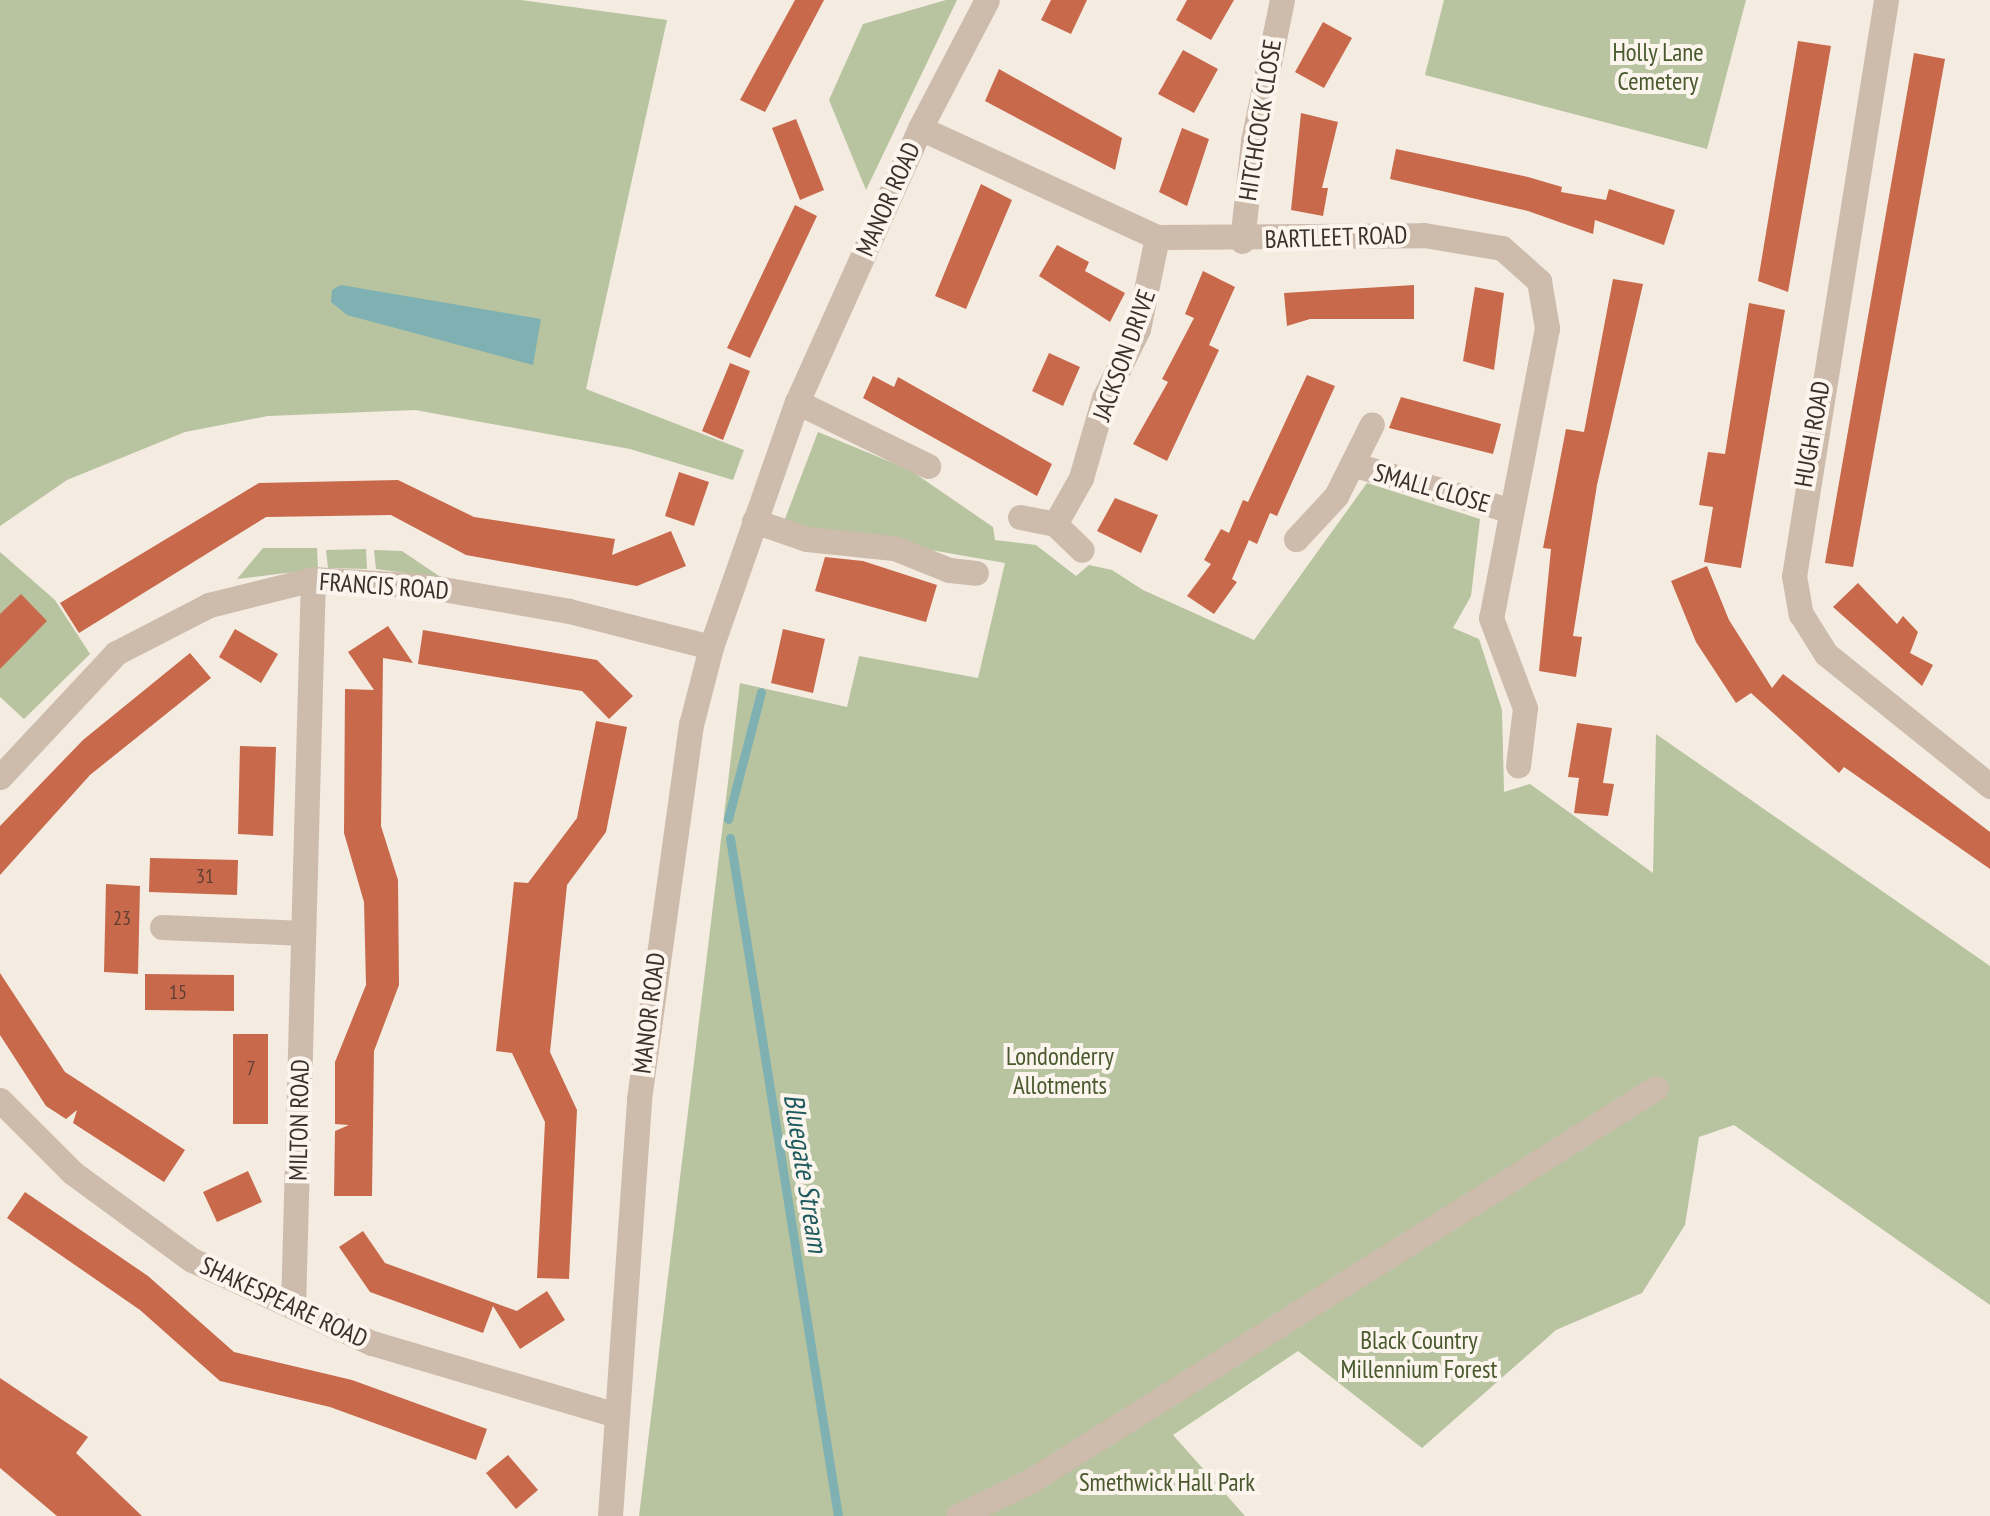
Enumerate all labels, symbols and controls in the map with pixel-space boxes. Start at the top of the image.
street label: HITCHCOCK CLOSE [1232,37,1288,203]
park label: Holly Lane Cemetery [1612,38,1704,97]
street label: MANOR ROAD [850,137,926,261]
street label: BARTLEET ROAD [1264,220,1408,254]
street label: JACKSON DRIVE [1086,285,1162,425]
street label: HUGH ROAD [1788,379,1836,489]
street label: SMALL CLOSE [1370,457,1494,519]
street label: FRANCIS ROAD [318,567,450,605]
house number: 31 [196,864,214,888]
house number: 23 [113,906,131,930]
street label: MANOR ROAD [627,951,671,1075]
house number: 15 [169,980,187,1004]
park label: Londonderry Allotments [1006,1042,1114,1101]
house number: 7 [247,1056,255,1080]
street label: MILTON ROAD [283,1059,315,1181]
water label: Bluegate Stream [777,1091,835,1255]
street label: SHAKESPEARE ROAD [196,1250,372,1354]
park label: Black Country Millennium Forest [1341,1326,1497,1385]
park label: Smethwick Hall Park [1079,1467,1255,1497]

